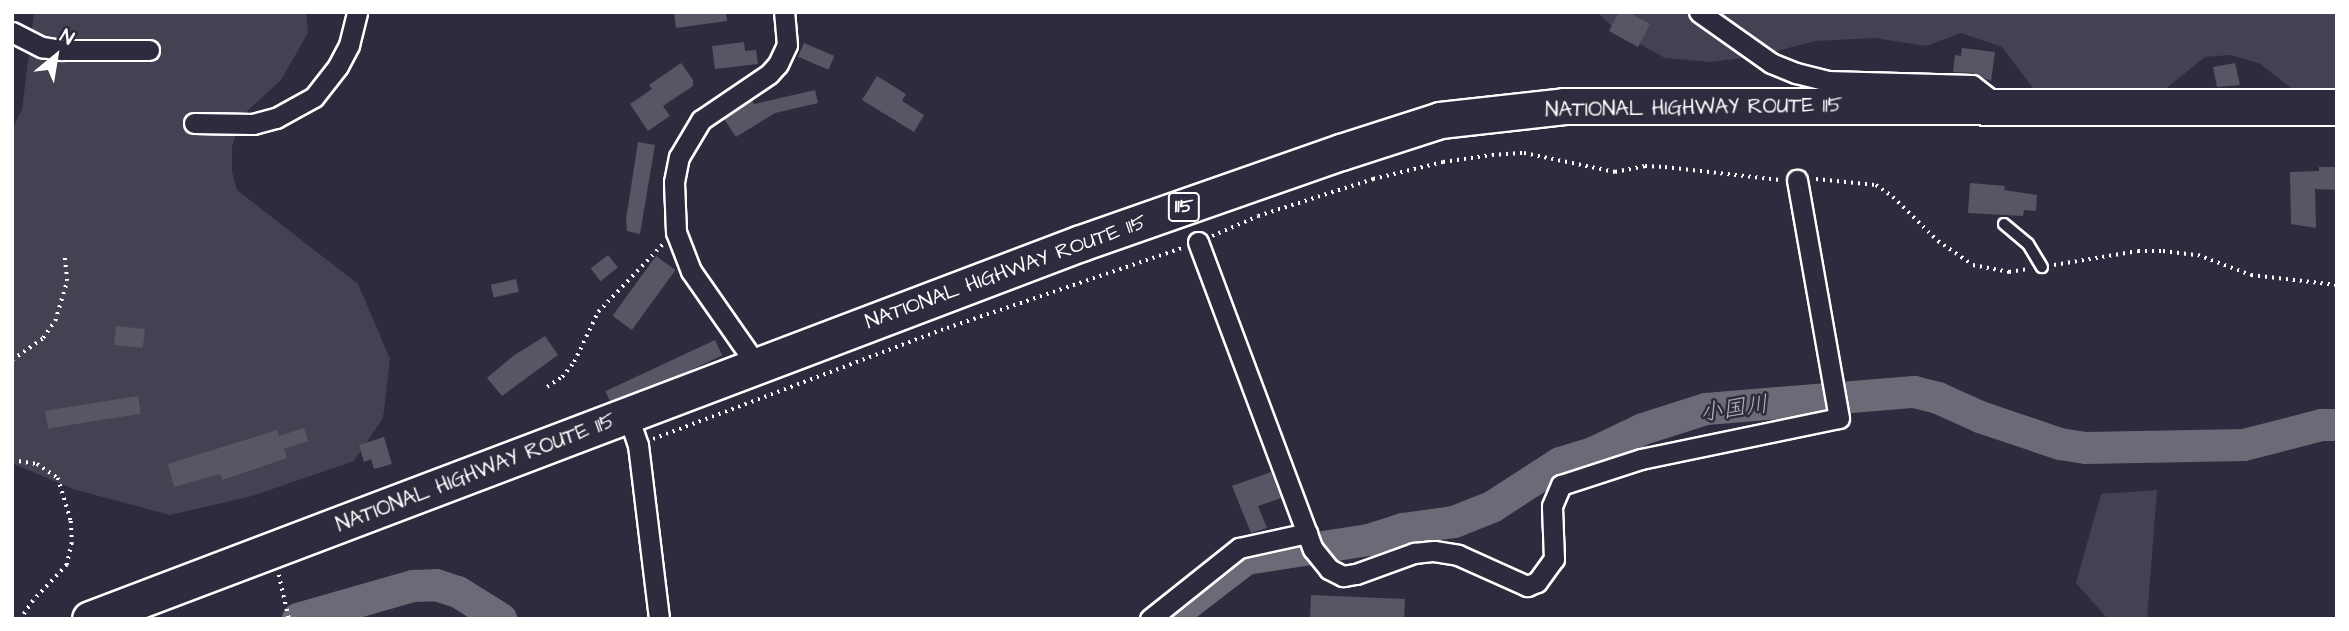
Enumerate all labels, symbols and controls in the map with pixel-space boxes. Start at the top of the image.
north arrow [21,21,91,91]
text: N [55,23,79,52]
street label: NATIONAL HIGHWAY ROUTE 115 [1545,93,1843,123]
road number: 115 [1166,192,1202,223]
street label: NATIONAL HIGHWAY ROUTE 115 [862,209,1150,335]
water label: 小国川 [1698,391,1770,427]
street label: NATIONAL HIGHWAY ROUTE 115 [333,408,619,538]

